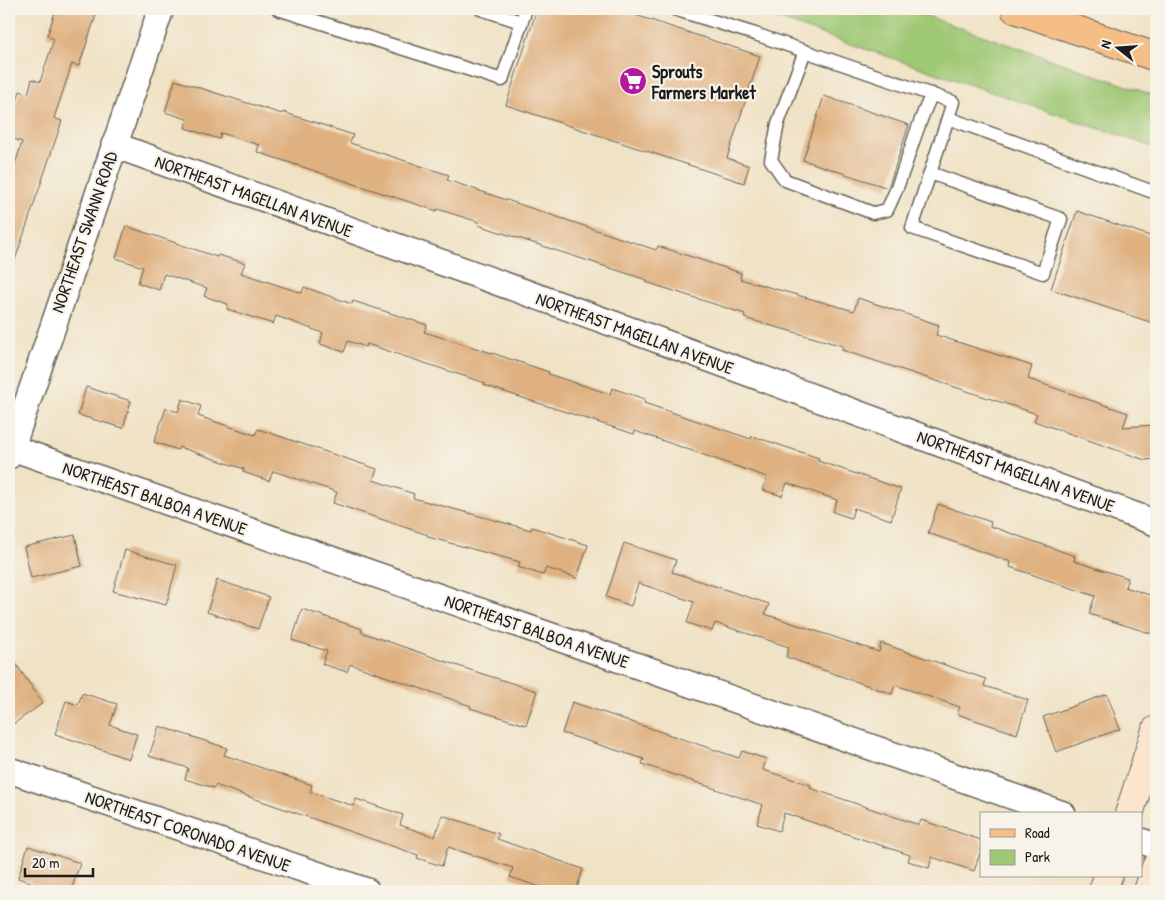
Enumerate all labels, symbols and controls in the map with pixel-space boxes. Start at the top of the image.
north arrow [1092,22,1142,72]
text: N [1095,37,1115,50]
place label: Sprouts Farmers Market [651,59,756,105]
supermarket icon: Sprouts Farmers Market [618,66,648,96]
street label: NORTHEAST SWANN ROAD [45,148,123,316]
street label: NORTHEAST MAGELLAN AVENUE [152,149,356,243]
street label: NORTHEAST MAGELLAN AVENUE [533,286,737,380]
street label: NORTHEAST MAGELLAN AVENUE [914,424,1118,518]
street label: NORTHEAST BALBOA AVENUE [60,455,250,541]
street label: NORTHEAST BALBOA AVENUE [442,588,632,674]
street label: NORTHEAST CORONADO AVENUE [82,784,294,878]
legend [980,812,1142,878]
text: Road [1025,822,1050,843]
scale bar [25,845,92,877]
text: Park [1025,846,1050,867]
text: 20 m [32,852,59,873]

